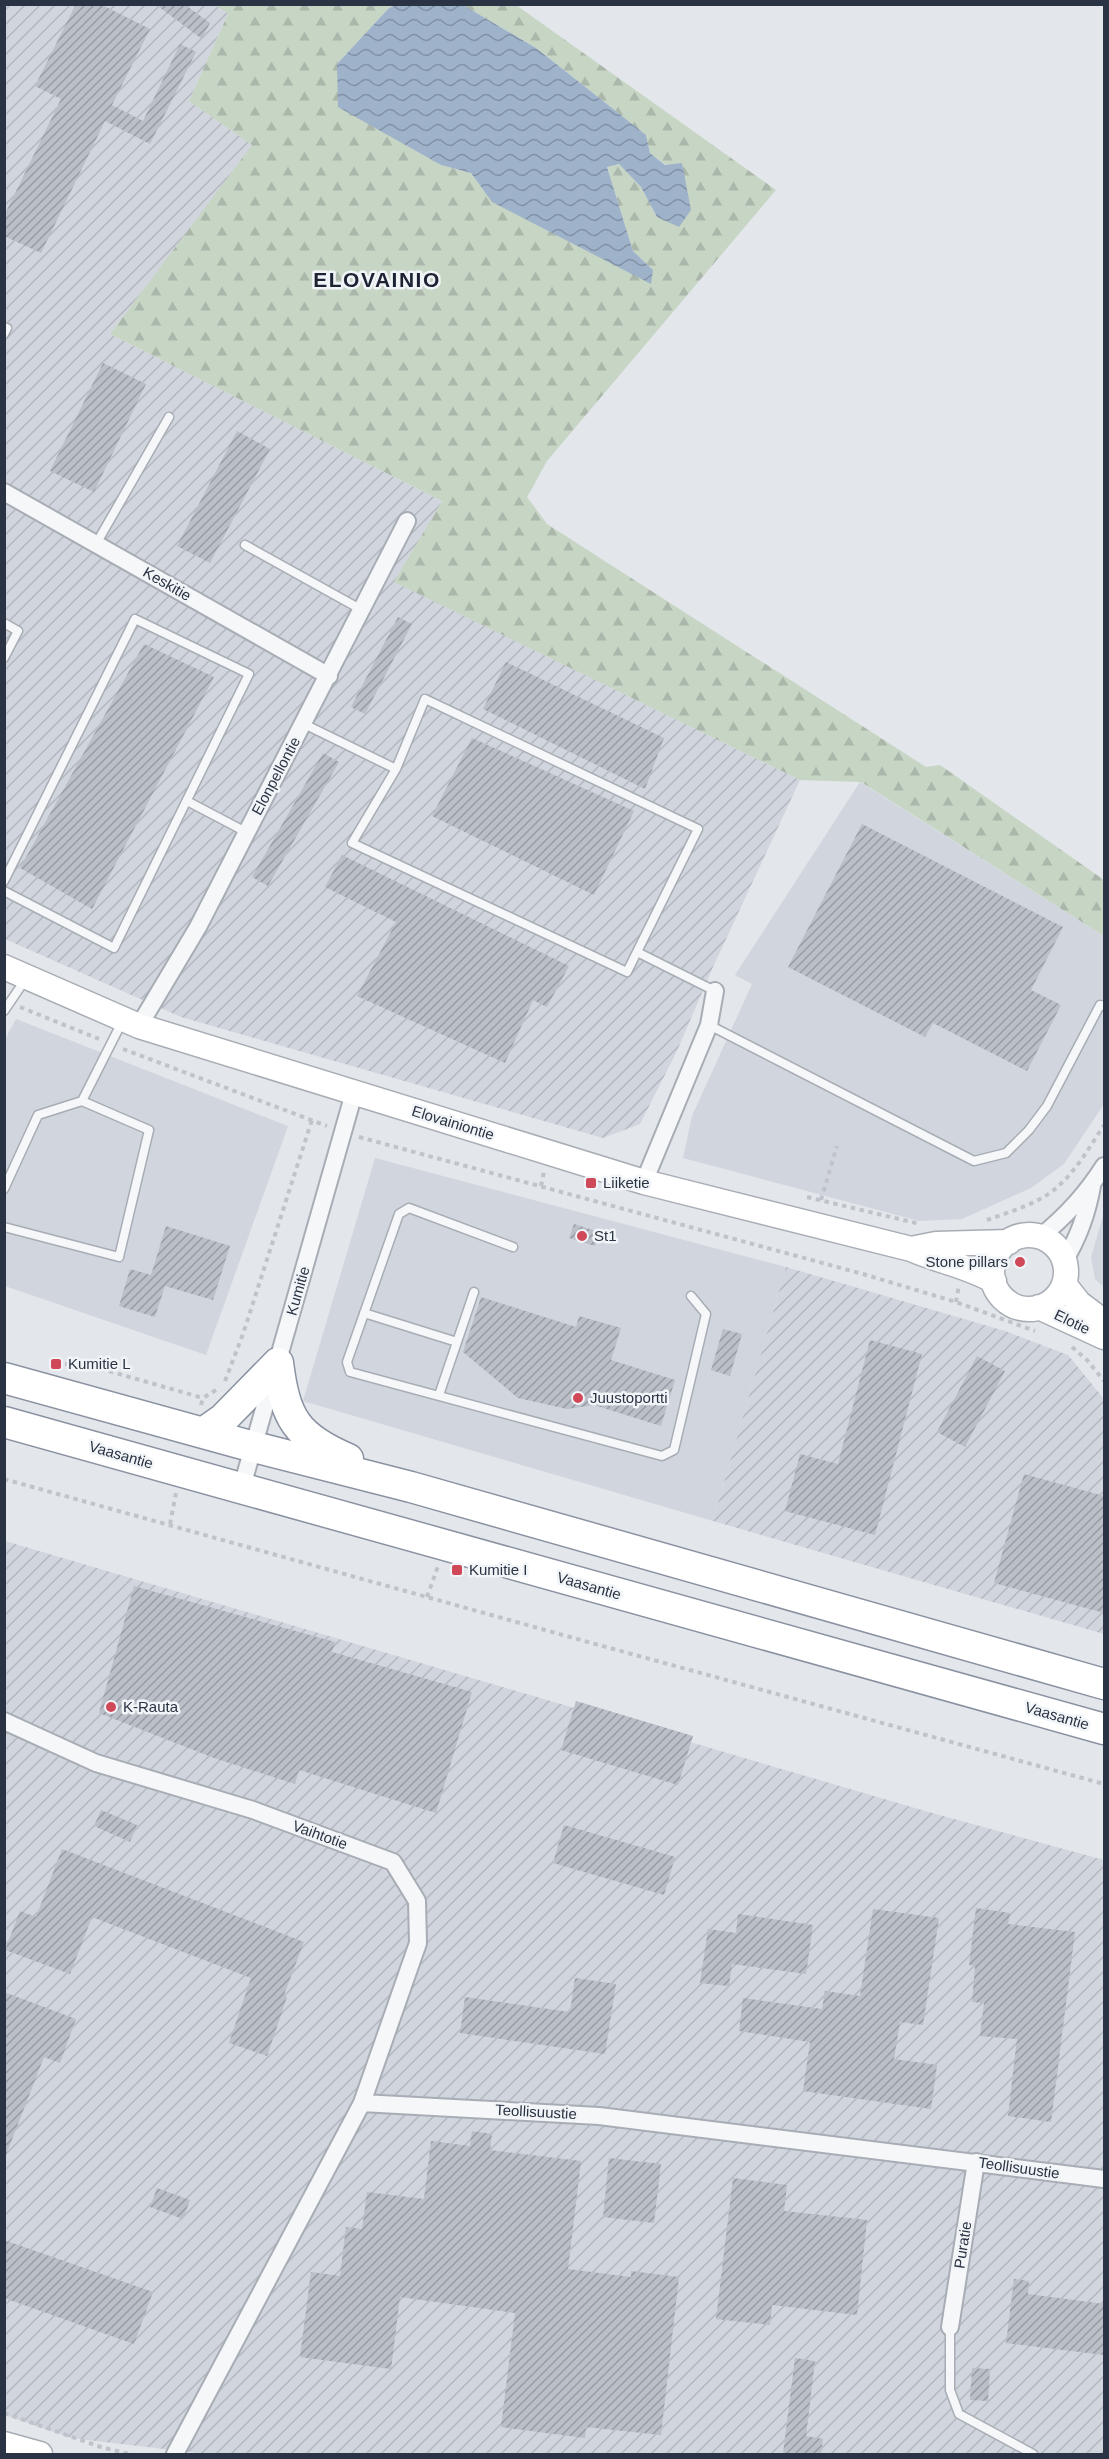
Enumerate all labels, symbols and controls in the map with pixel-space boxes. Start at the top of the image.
district label: ELOVAINIO [313,268,441,291]
street label: Keskitie [140,563,194,604]
street label: Elonpellontie [248,734,303,818]
street label: Elovainiontie [410,1102,496,1143]
place label: Liiketie [603,1174,650,1191]
marker: Liiketie [584,1176,598,1190]
place label: St1 [594,1227,617,1244]
marker: St1 [575,1229,589,1243]
place label: Stone pillars [925,1253,1008,1270]
marker: Stone pillars [1013,1255,1027,1269]
street label: Kumitie [282,1264,313,1317]
street label: Elotie [1052,1306,1093,1337]
place label: Kumitie L [68,1355,131,1372]
marker: Kumitie L [49,1357,63,1371]
place label: Juustoportti [590,1389,668,1406]
marker: Juustoportti [571,1391,585,1405]
street label: Vaasantie [87,1437,155,1472]
place label: Kumitie I [469,1561,527,1578]
marker: Kumitie I [450,1563,464,1577]
street label: Vaasantie [555,1568,623,1603]
place label: K-Rauta [123,1698,179,1715]
street label: Vaasantie [1023,1698,1091,1733]
marker: K-Rauta [104,1700,118,1714]
street label: Vaihtotie [290,1817,350,1852]
street label: Teollisuustie [495,2101,577,2122]
street label: Teollisuustie [977,2153,1061,2182]
street label: Puratie [950,2220,975,2270]

